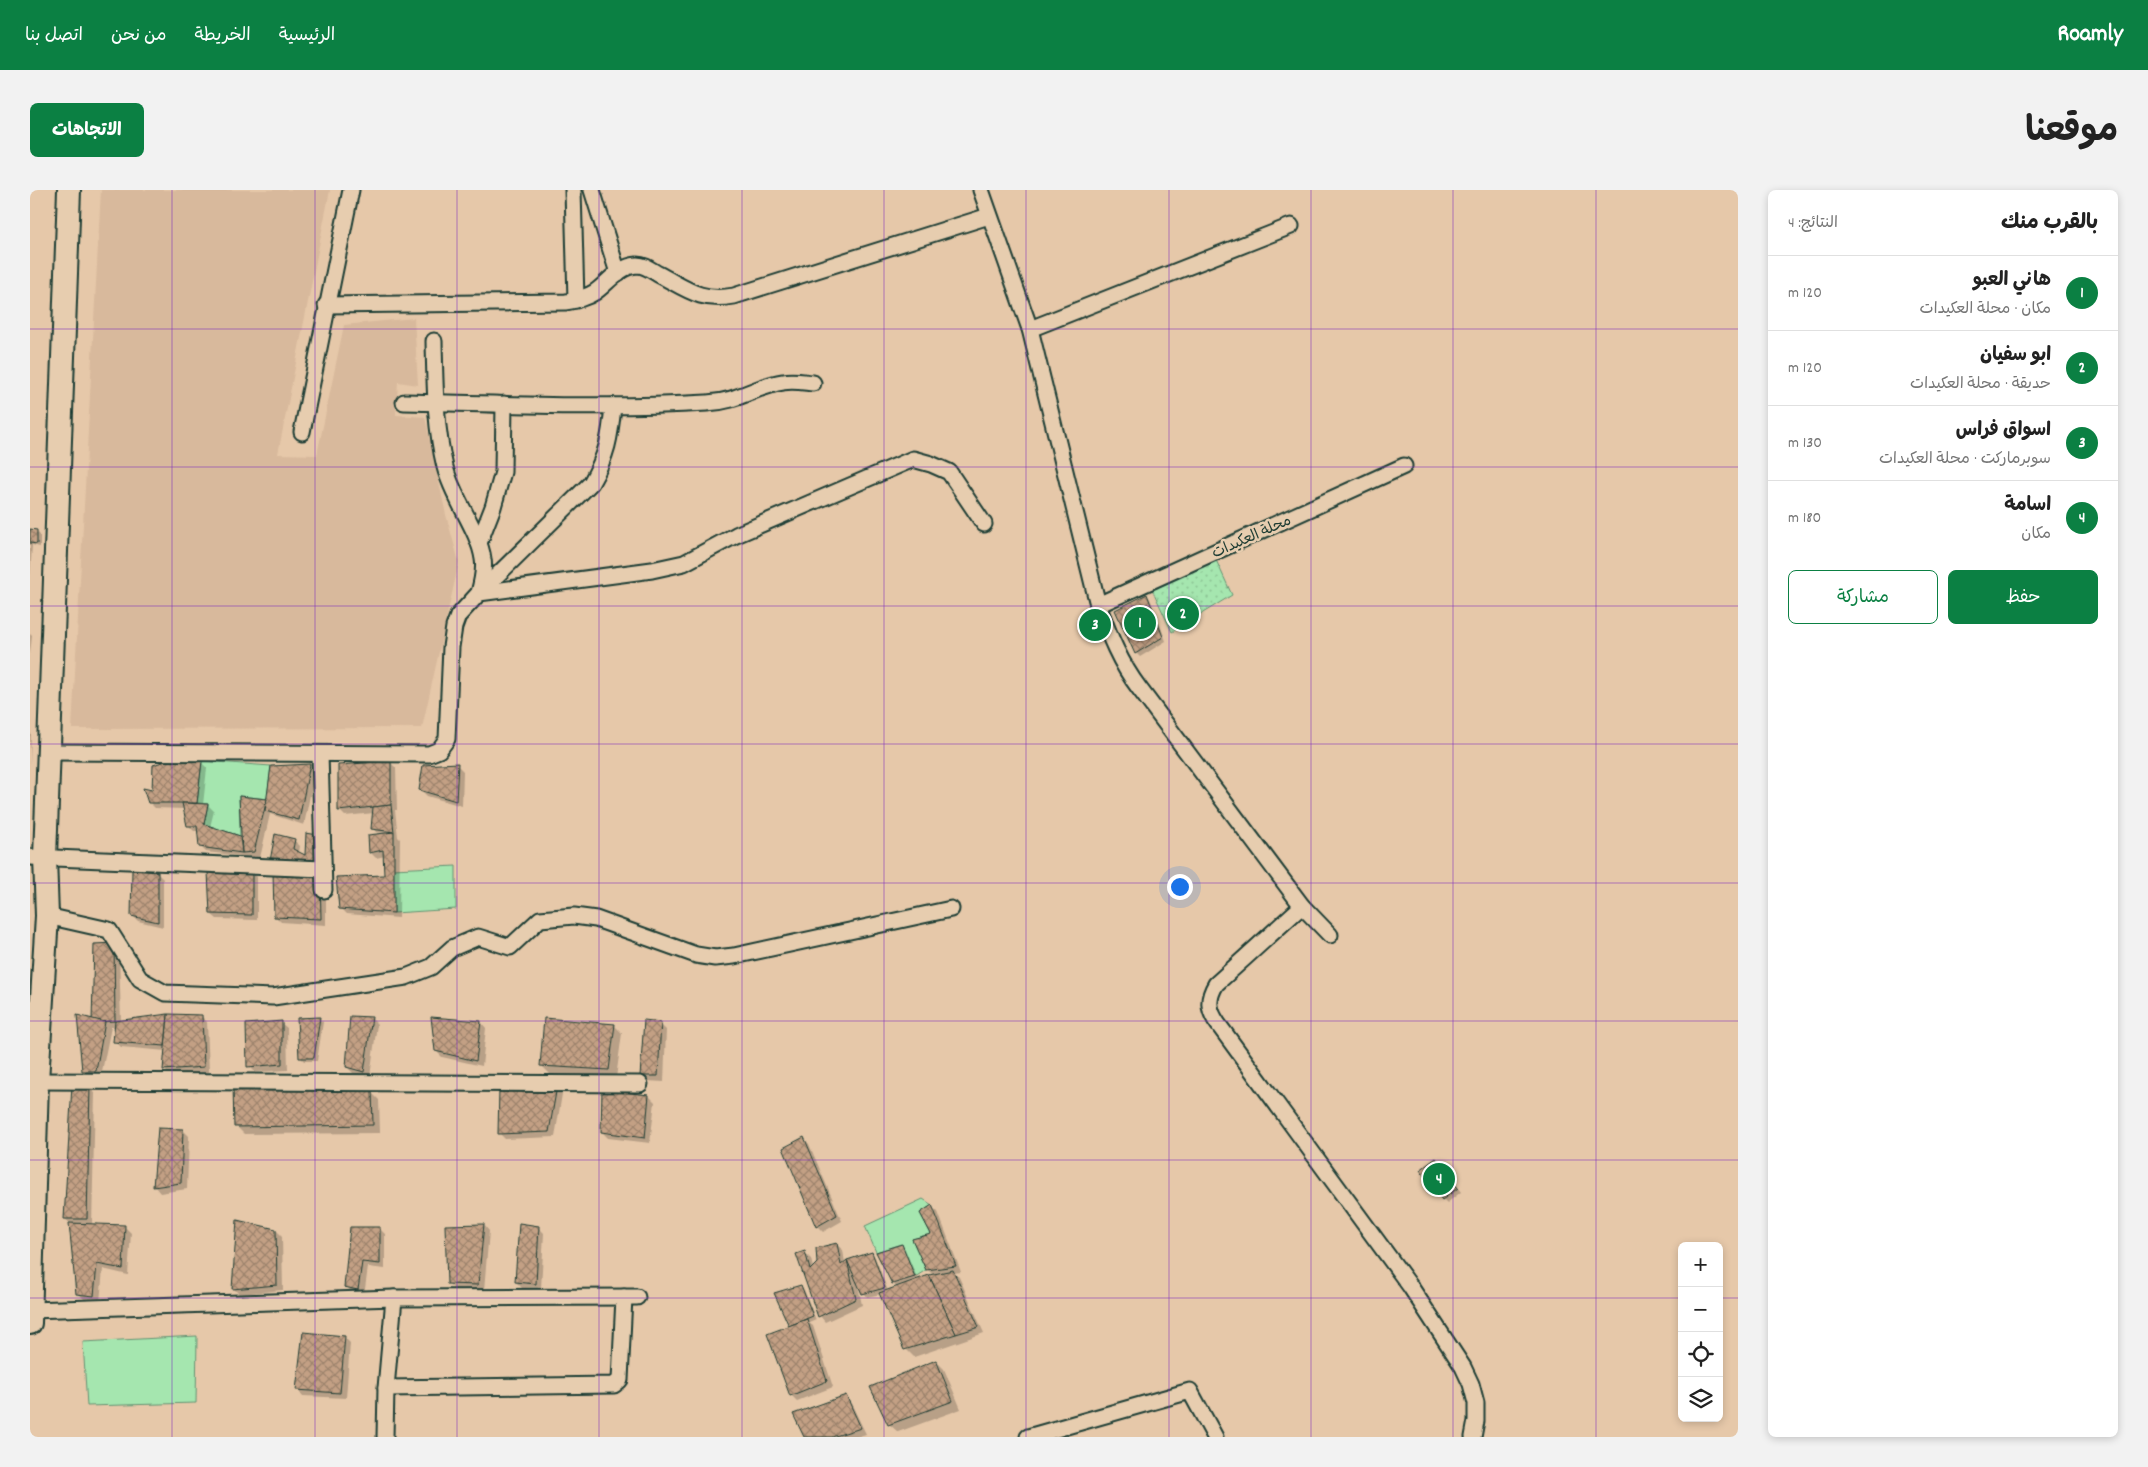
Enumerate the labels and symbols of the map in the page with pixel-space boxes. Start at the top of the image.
street label: محلة العكيدات [1208,510,1295,565]
pin: 2 [1167,595,1199,633]
pin: 1 [1124,604,1156,642]
pin: 3 [1079,606,1111,644]
your location [1167,874,1193,900]
pin: 4 [1423,1160,1455,1198]

